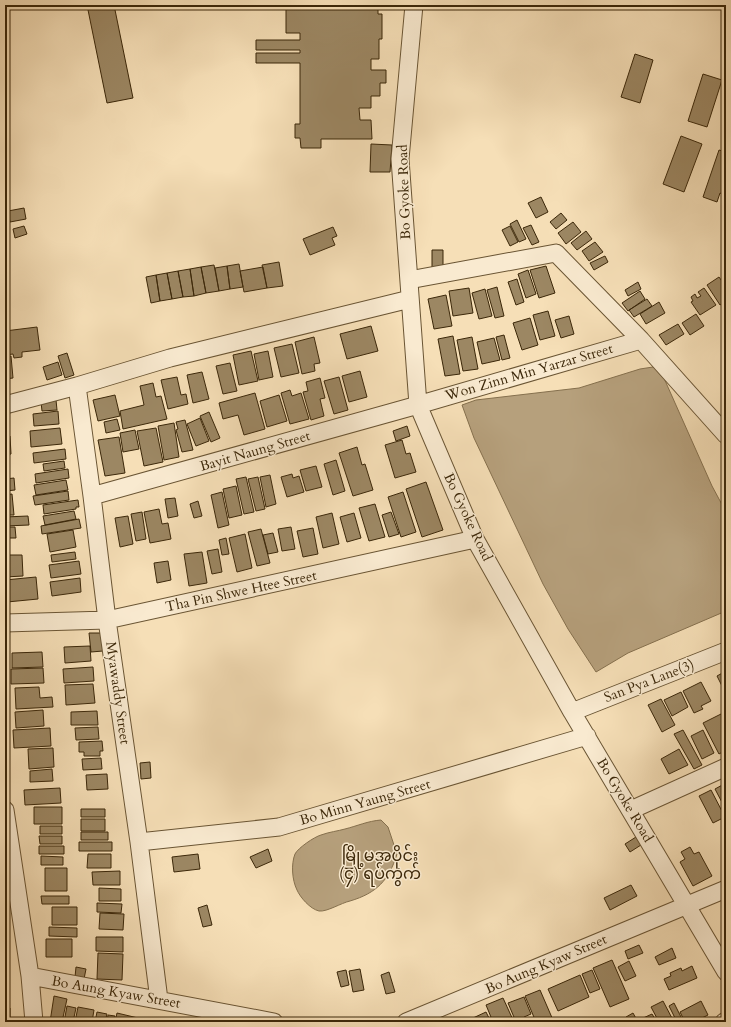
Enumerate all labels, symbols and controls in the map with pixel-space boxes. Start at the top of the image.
street label: Bo Gyoke Road [393,144,415,240]
street label: Won Zinn Min Yarzar Street [442,339,616,405]
street label: Bayit Naung Street [198,426,313,476]
street label: Bo Gyoke Road [439,470,497,565]
street label: Tha Pin Shwe Htee Street [164,566,319,616]
street label: Myawaddy Street [101,640,135,746]
street label: San Pya Lane(3) [601,655,697,707]
street label: Bo Gyoke Road [592,754,658,846]
street label: Bo Minn Yaung Street [297,774,433,830]
district label: မြို့မအပိုင်း (၄) ရပ်ကွက် [339,844,421,887]
street label: Bo Aung Kyaw Street [482,930,610,998]
street label: Bo Aung Kyaw Street [50,971,183,1013]

